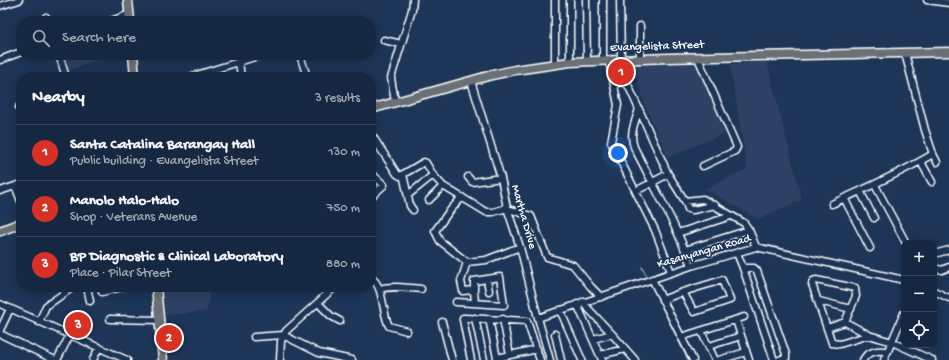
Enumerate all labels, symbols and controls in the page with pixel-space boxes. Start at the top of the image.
search box [16,16,376,60]
icon: search [30,27,52,49]
text: Search here [62,29,136,47]
street label: Evangelista Street [610,38,705,56]
pin: 1 [608,57,634,87]
text: Nearby [32,88,85,108]
text: 3 results [315,91,360,106]
text: Santa Catalina Barangay Hall [70,136,255,154]
your location [608,143,628,163]
text: 1 [42,145,48,160]
text: 130 m [328,145,360,160]
text: Public building · Evangelista Street [70,154,258,169]
street label: Martha Drive [507,183,539,252]
text: Manolo Halo-Halo [70,192,179,210]
text: 2 [42,201,48,216]
text: 750 m [327,201,360,216]
text: Shop · Veterans Avenue [70,210,197,225]
street label: Kasanyangan Road [656,232,753,272]
map controls [901,240,937,348]
button: + [901,240,937,276]
text: BP Diagnostic & Clinical Laboratory [70,248,283,266]
text: 3 [42,257,48,272]
text: 880 m [326,257,360,272]
text: Place · Pilar Street [70,266,171,281]
button: − [901,276,937,312]
pin: 3 [65,310,91,340]
button: locate [901,312,937,348]
pin: 2 [156,323,182,353]

